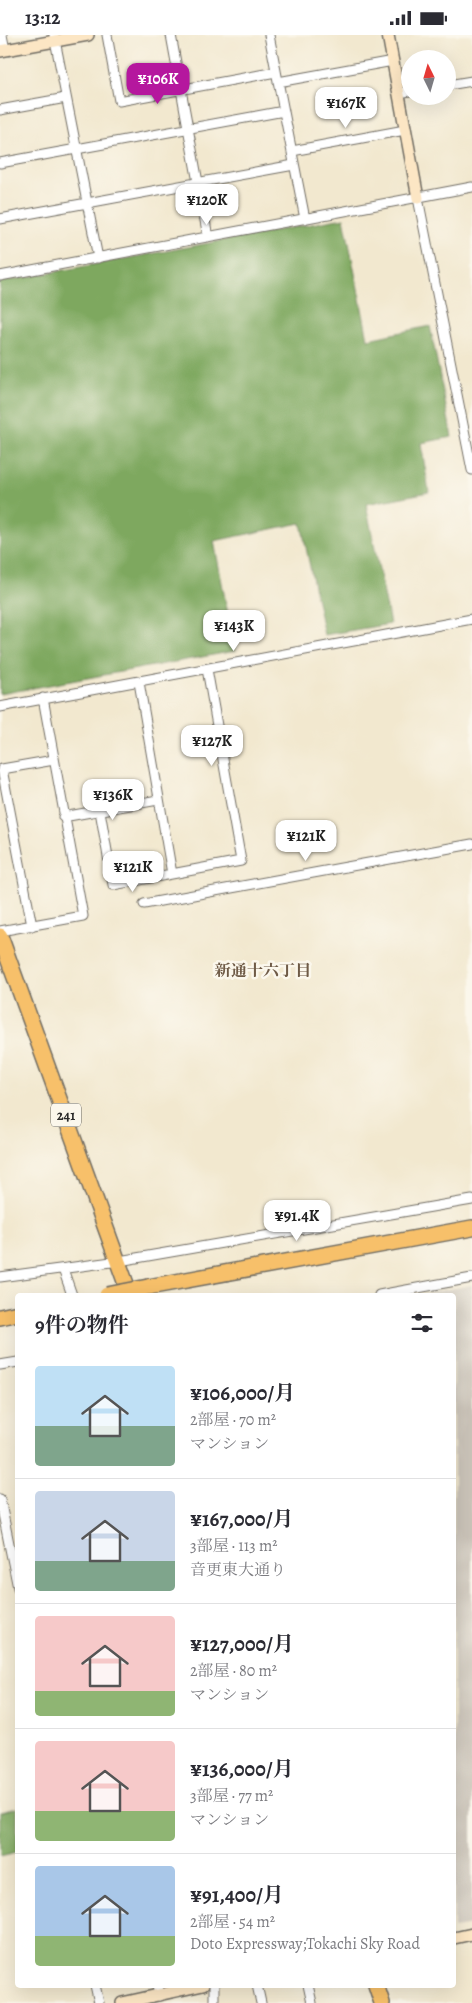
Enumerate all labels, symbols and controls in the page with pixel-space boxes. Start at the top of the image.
text: 13:12 [25,5,60,31]
north arrow [401,50,456,105]
map controls [401,50,456,105]
pin: ¥106K [123,63,193,105]
text: ¥106K [138,68,178,90]
pin: ¥167K [311,87,381,129]
text: ¥167K [326,92,366,114]
pin: ¥120K [172,183,242,226]
text: ¥120K [186,189,228,211]
pin: ¥143K [199,609,269,652]
text: ¥143K [214,615,254,637]
pin: ¥127K [177,725,247,767]
text: ¥127K [192,730,232,752]
pin: ¥136K [78,779,148,821]
text: ¥136K [93,784,133,806]
pin: ¥121K [271,819,341,862]
text: ¥121K [287,825,325,847]
pin: ¥121K [98,851,168,893]
text: ¥121K [114,856,152,878]
district label: 新通十六丁目 [214,960,311,982]
road number: 241 [51,1103,81,1127]
pin: ¥91.4K [256,1199,338,1242]
text: ¥91.4K [275,1205,319,1227]
icon: filters [408,1309,436,1337]
text: 9件の物件 [35,1311,129,1339]
text: ¥106,000/月 [190,1379,295,1407]
icon: home [75,1386,135,1446]
text: 2部屋 · 70 m² [190,1409,276,1431]
text: マンション [190,1433,269,1455]
text: ¥167,000/月 [190,1505,294,1533]
icon: home [75,1511,135,1571]
text: 3部屋 · 113 m² [190,1535,278,1557]
text: 音更東大通り [190,1559,286,1581]
text: ¥127,000/月 [190,1630,294,1658]
icon: home [75,1636,135,1696]
text: 2部屋 · 80 m² [190,1660,277,1682]
text: マンション [190,1684,269,1706]
text: ¥136,000/月 [190,1755,294,1783]
icon: home [75,1761,135,1821]
text: 3部屋 · 77 m² [190,1785,273,1807]
text: マンション [190,1809,269,1831]
text: ¥91,400/月 [190,1881,284,1909]
icon: home [75,1886,135,1946]
text: 2部屋 · 54 m² [190,1911,275,1933]
text: Doto Expressway;Tokachi Sky Road [190,1933,420,1955]

